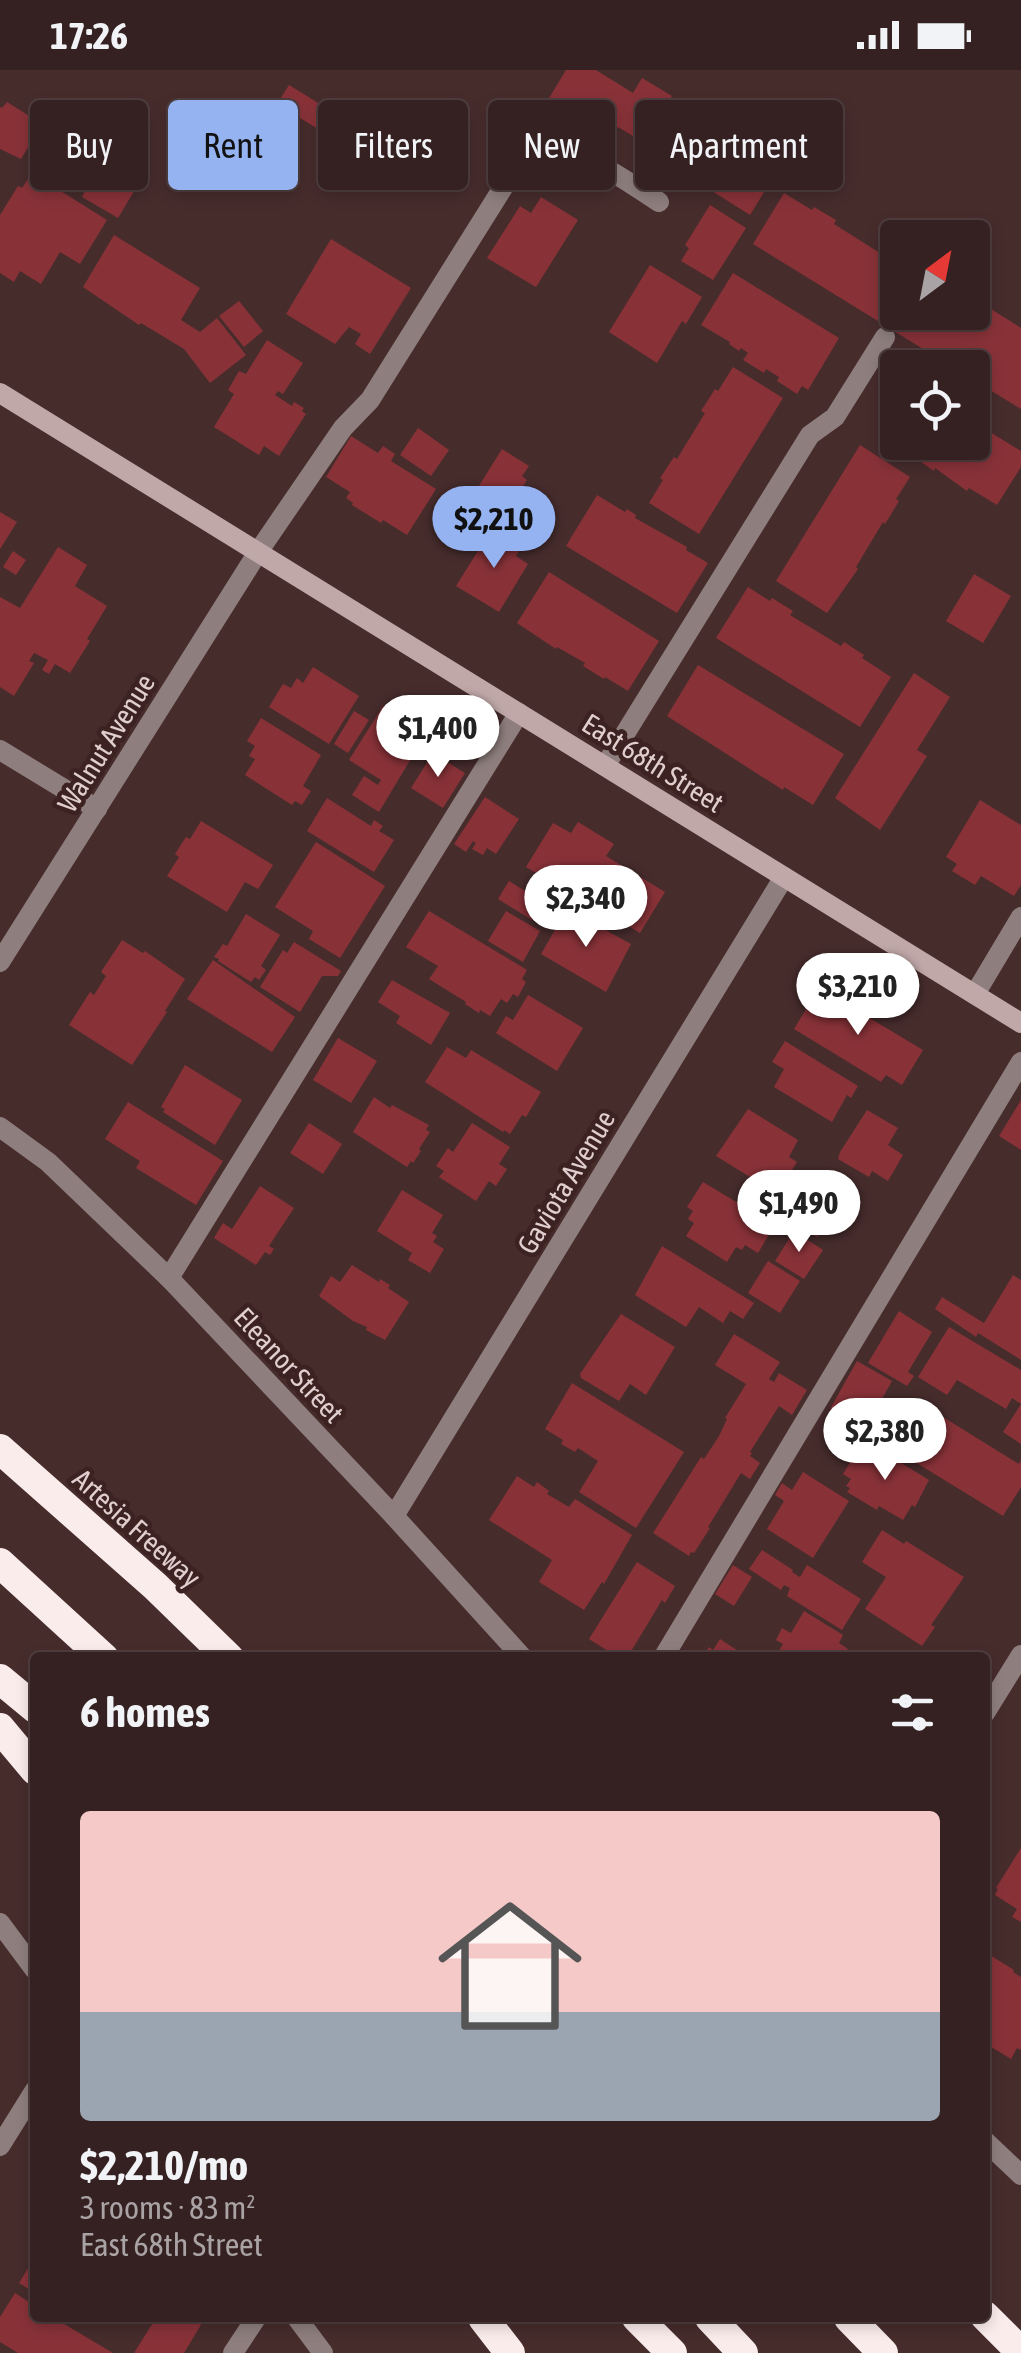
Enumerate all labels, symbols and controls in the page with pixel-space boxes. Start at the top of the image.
text: 17:26 [50,14,128,57]
chip: Buy [30,100,148,190]
chip: Rent [168,100,298,190]
chip: Filters [318,100,468,190]
chip: New [488,100,615,190]
chip: Apartment [635,100,843,190]
north arrow [880,220,990,330]
map controls [880,220,990,460]
button: locate [880,350,990,460]
pin: $2,210 [413,486,575,571]
text: $2,210 [454,500,534,537]
street label: Walnut Avenue [51,668,161,818]
pin: $1,400 [357,695,519,780]
street label: East 68th Street [577,707,729,819]
text: $1,400 [398,709,478,746]
pin: $2,340 [505,865,667,950]
text: $2,340 [546,879,626,916]
pin: $3,210 [777,953,939,1038]
text: $3,210 [818,967,898,1004]
street label: Gaviota Avenue [511,1105,621,1259]
pin: $1,490 [718,1170,880,1255]
text: $1,490 [759,1184,839,1221]
street label: Eleanor Street [228,1301,350,1429]
pin: $2,380 [804,1398,966,1483]
text: $2,380 [845,1412,925,1449]
street label: Artesia Freeway [67,1462,207,1594]
icon: filters [885,1685,940,1740]
text: 6 homes [80,1688,210,1736]
icon: home [420,1876,600,2056]
text: $2,210/mo [80,2141,248,2189]
text: 3 rooms · 83 m² [80,2189,255,2226]
text: East 68th Street [80,2226,263,2263]

